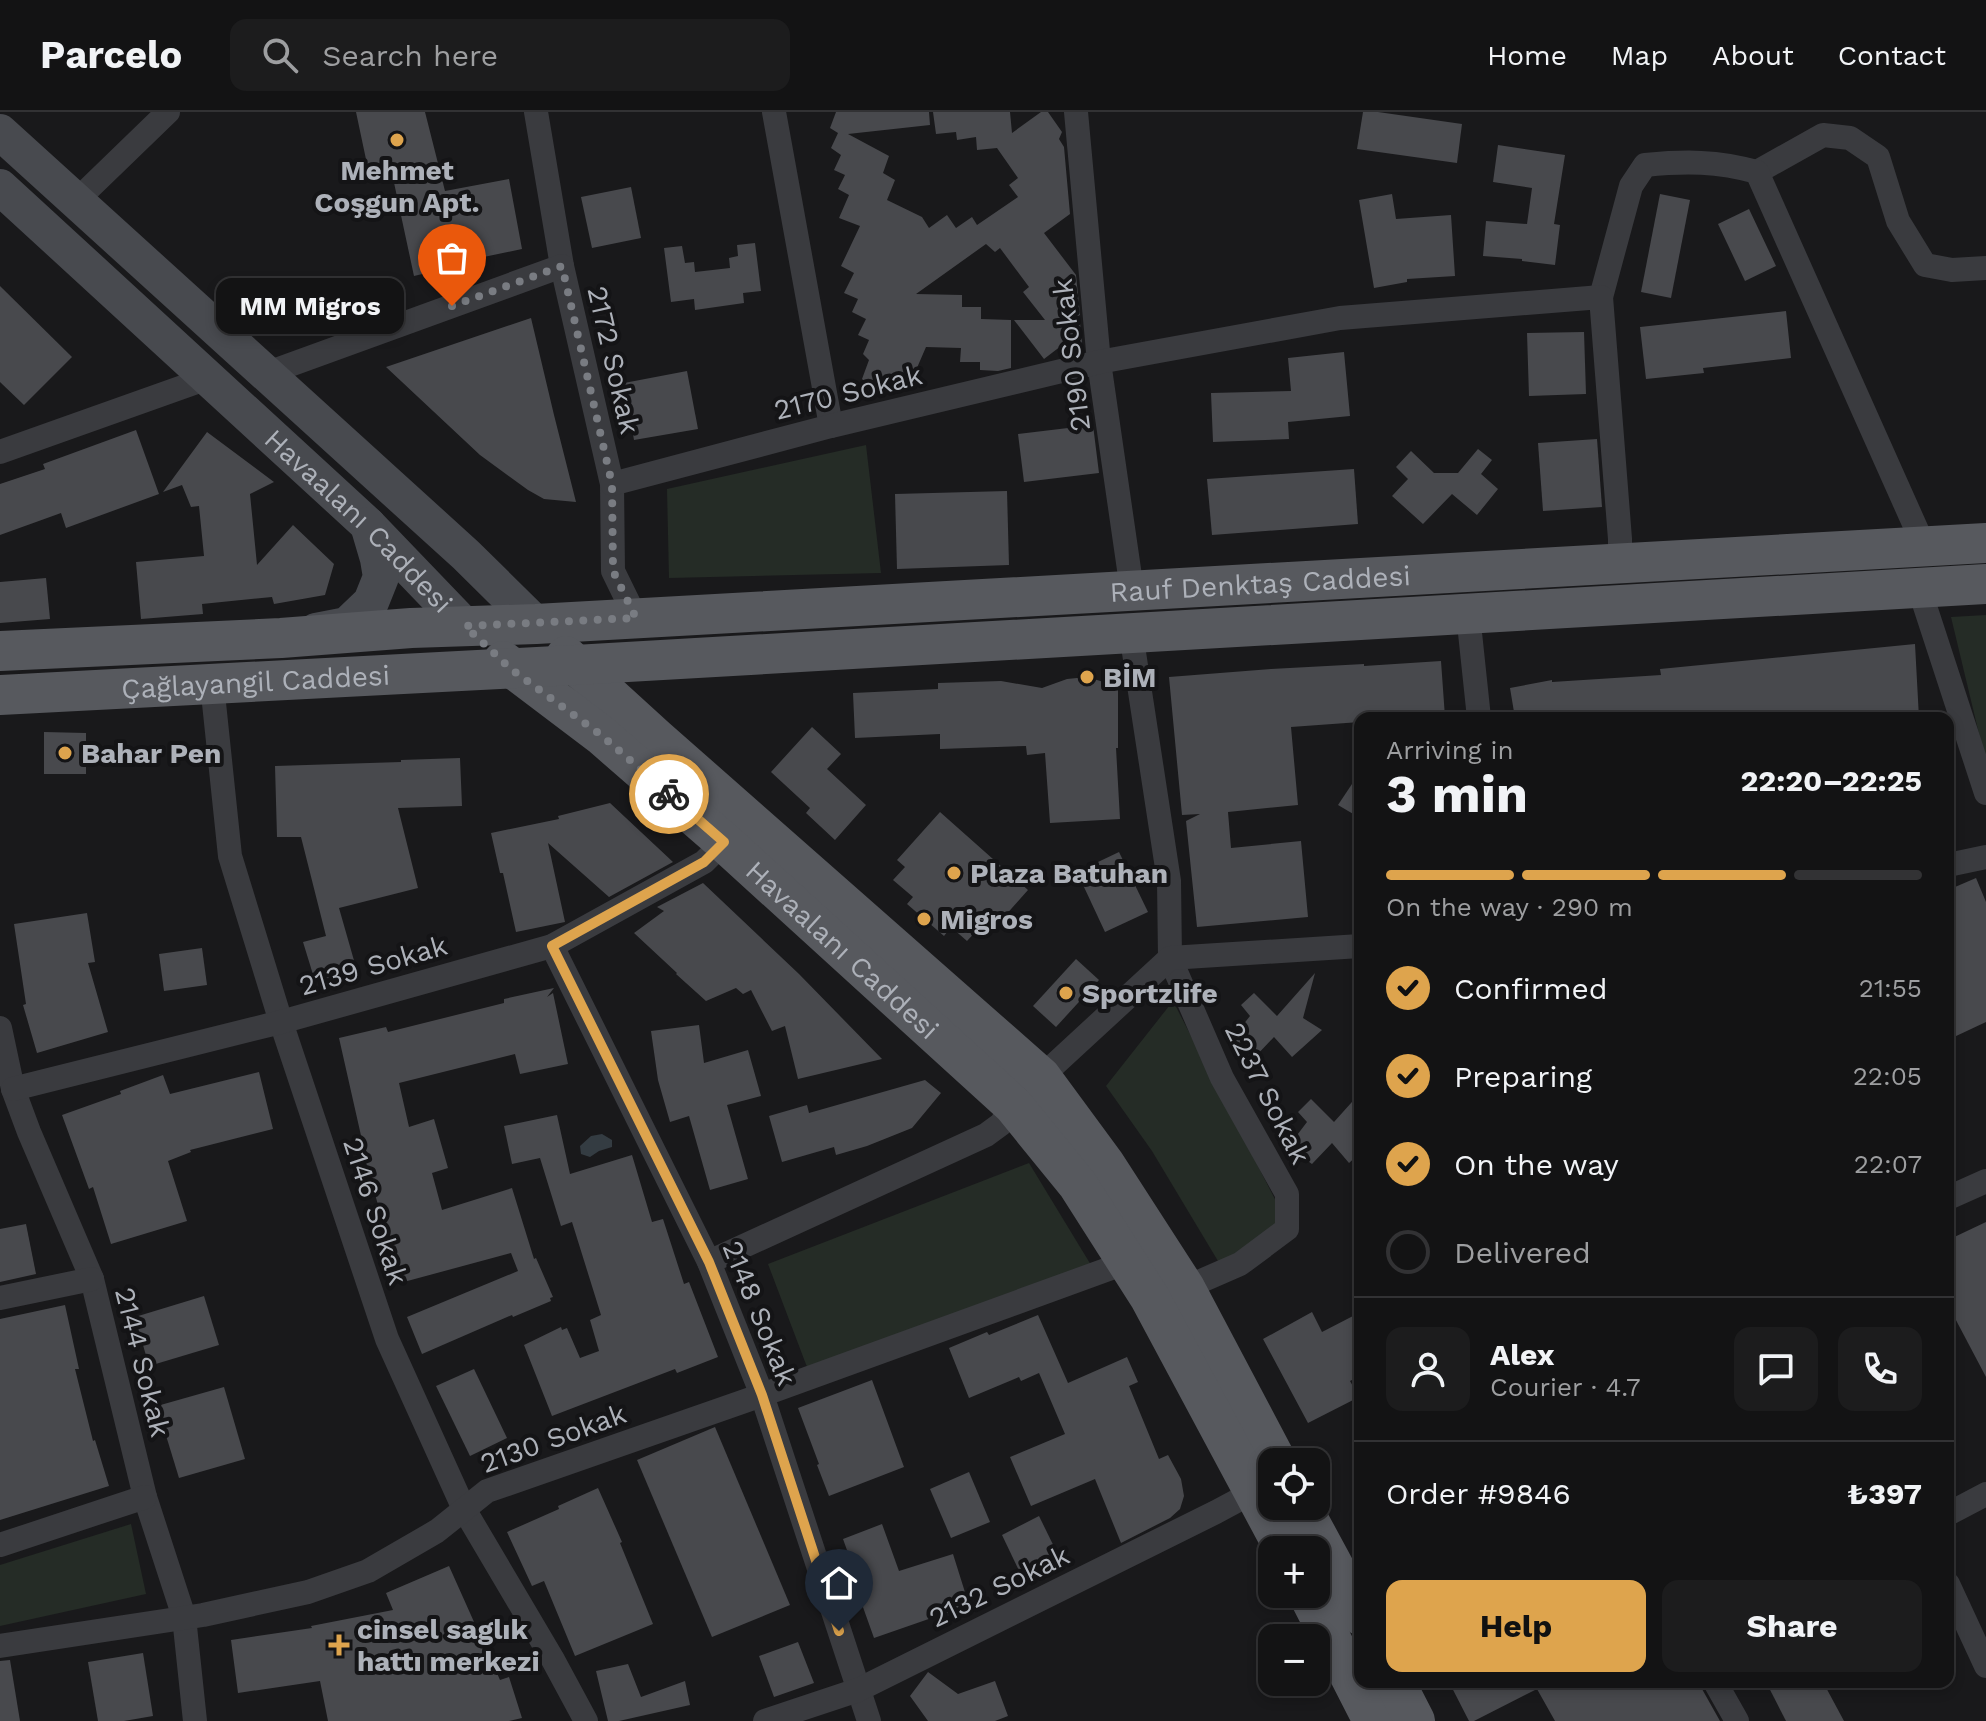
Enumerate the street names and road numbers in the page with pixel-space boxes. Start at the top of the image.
street label: 2190 Sokak [1046,277,1097,433]
street label: 2172 Sokak [580,283,647,437]
street label: 2170 Sokak [771,358,926,427]
street label: Havaalanı Caddesi [258,422,459,620]
street label: Rauf Denktaş Caddesi [1109,559,1411,609]
street label: Çağlayangil Caddesi [121,659,391,706]
street label: Havaalanı Caddesi [739,854,945,1046]
street label: 2139 Sokak [295,929,451,1002]
street label: 2237 Sokak [1218,1017,1317,1170]
street label: 2146 Sokak [336,1133,415,1289]
street label: 2148 Sokak [716,1236,804,1391]
street label: 2144 Sokak [108,1284,177,1440]
street label: 2130 Sokak [476,1397,631,1480]
street label: 2132 Sokak [924,1538,1075,1634]

